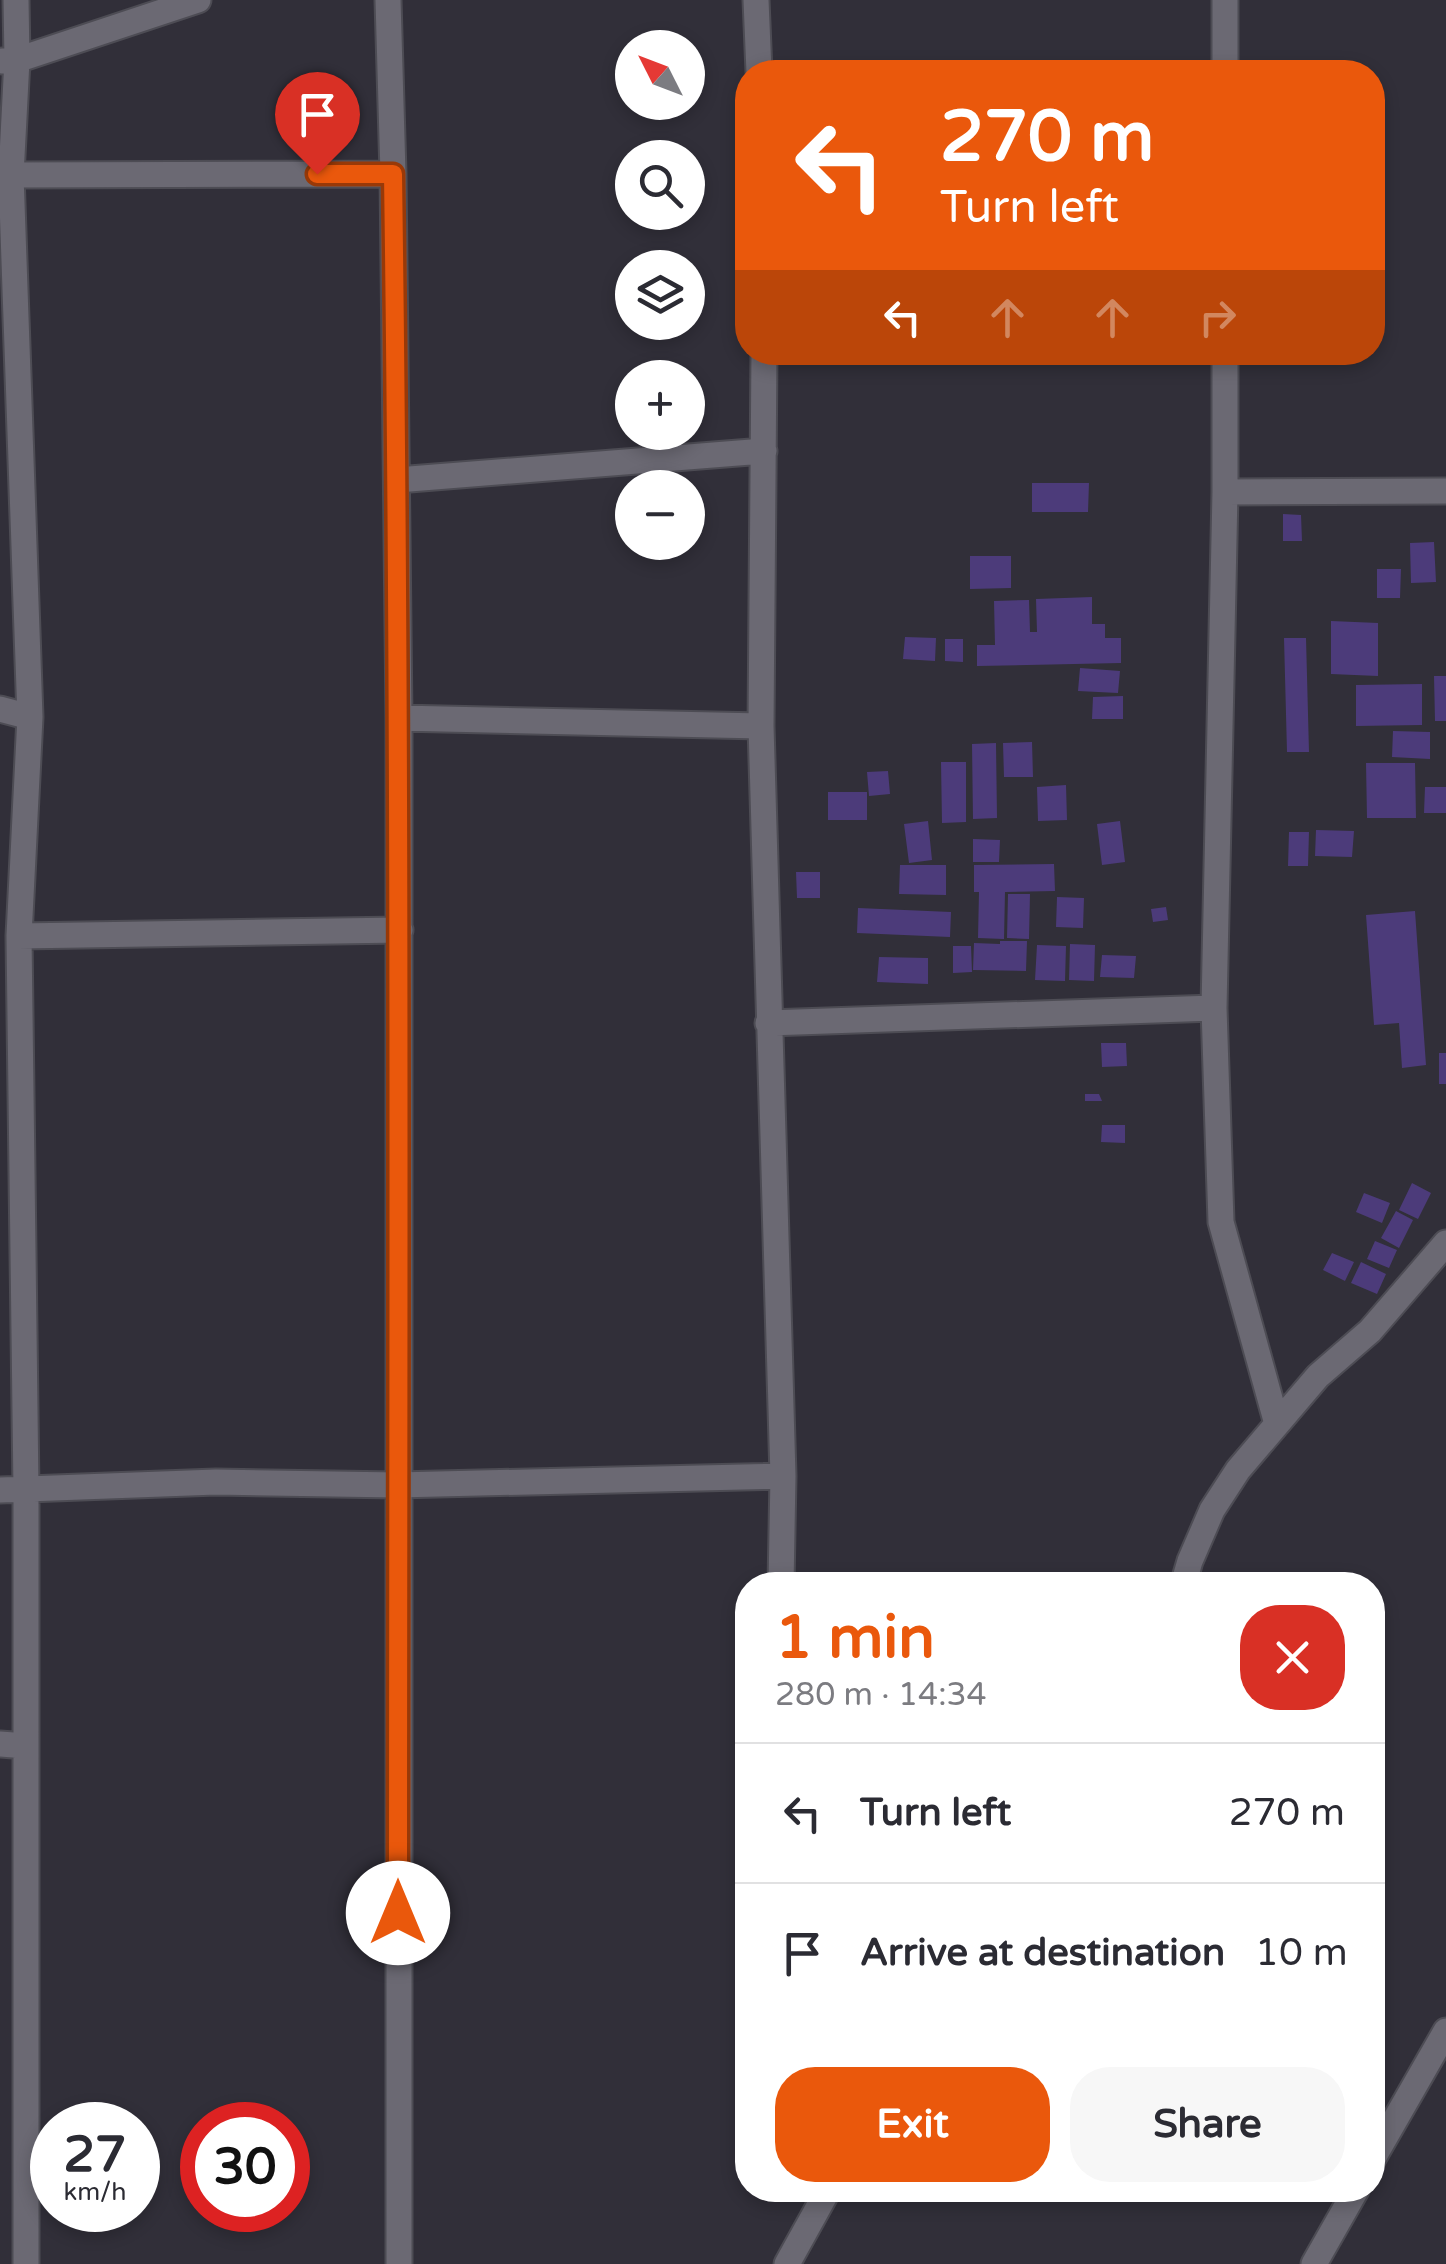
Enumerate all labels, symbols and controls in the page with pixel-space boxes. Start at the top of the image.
north arrow [615,30,705,120]
map controls [615,30,705,560]
pin [275,72,360,175]
icon: arrive [290,87,345,142]
text: 270 m [940,96,1154,180]
icon: left [775,100,905,230]
button: search [615,140,705,230]
text: Turn left [940,181,1119,235]
button: layers [615,250,705,340]
icon: left [875,290,930,345]
icon: ahead [980,290,1035,345]
icon: ahead [1085,290,1140,345]
icon: right [1190,290,1245,345]
button: + [615,360,705,450]
button: − [615,470,705,560]
text: 1 min [775,1602,935,1674]
button: close [1240,1605,1345,1710]
text: 280 m · 14:34 [775,1676,987,1714]
icon: left [775,1786,830,1841]
text: Turn left [860,1790,1011,1836]
text: 270 m [1229,1790,1345,1836]
position arrow [346,1861,450,1965]
icon: arrive [775,1926,830,1981]
text: Arrive at destination [860,1930,1225,1976]
text: 10 m [1255,1930,1348,1976]
button: Exit [775,2067,1050,2182]
button: Share [1070,2067,1345,2182]
speed limit sign: 30 [180,2102,310,2232]
text: 27 [64,2125,126,2185]
text: km/h [64,2177,126,2207]

